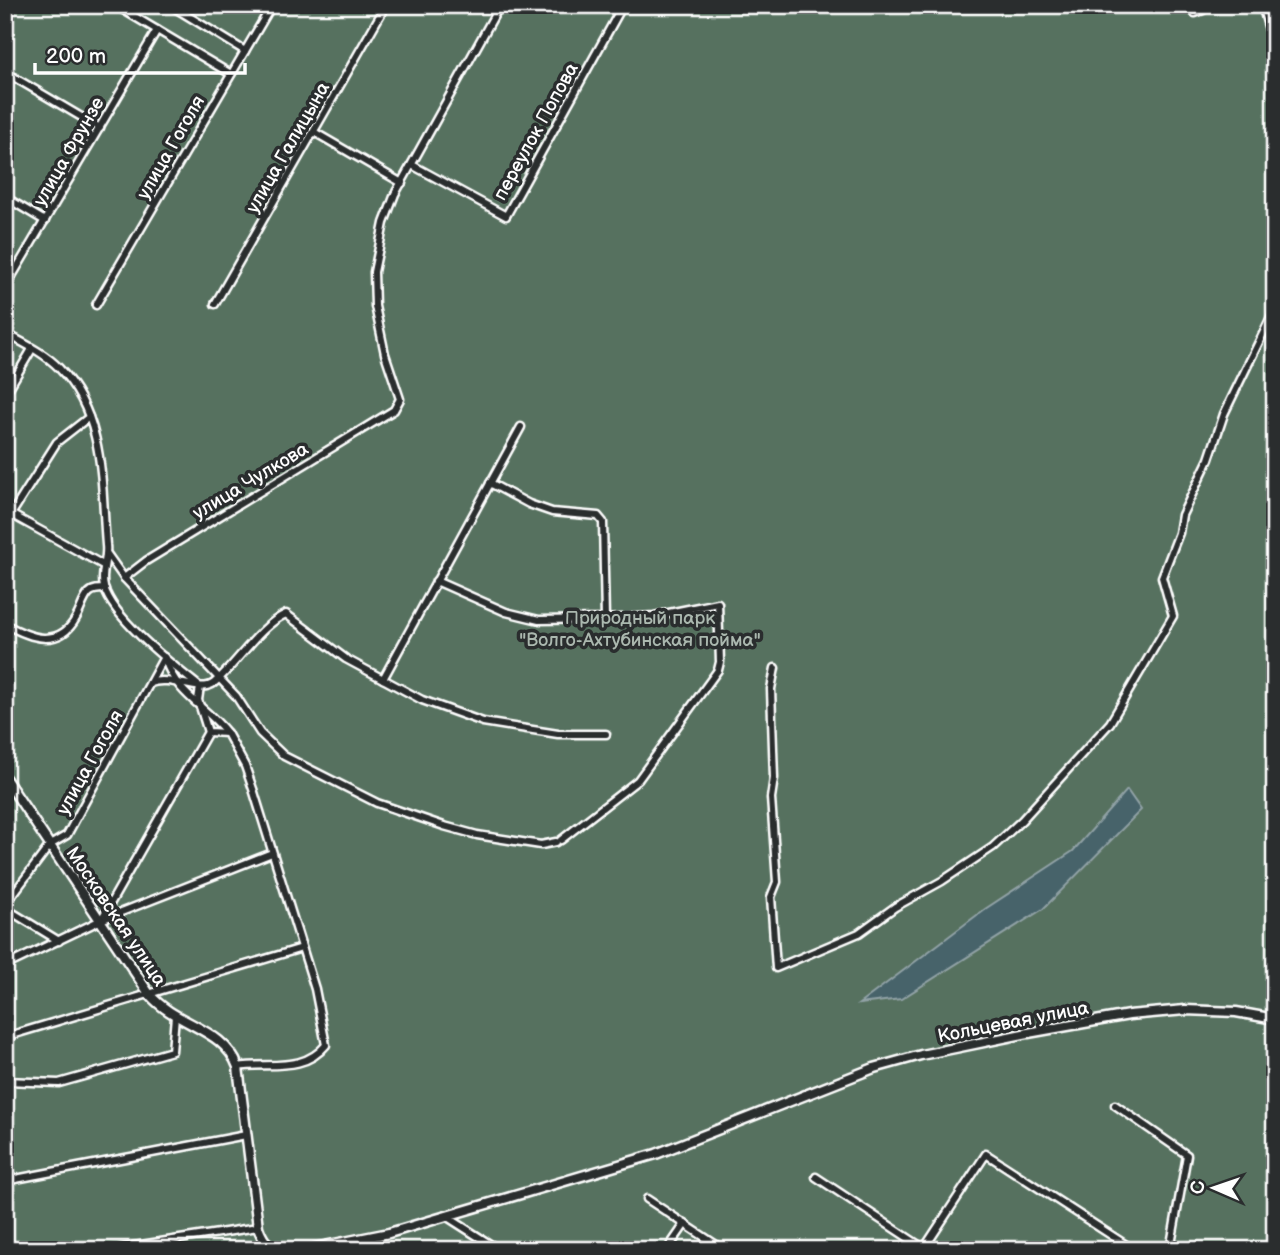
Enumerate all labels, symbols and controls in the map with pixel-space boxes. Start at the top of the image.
scale bar [35,32,245,76]
text: 200 m [46,44,106,69]
street label: переулок Попова [489,59,584,205]
street label: улица Галицына [241,78,335,217]
street label: улица Гоголя [132,92,210,204]
street label: улица Фрунзе [29,93,110,210]
street label: улица Чулкова [189,438,313,525]
park label: Природный парк "Волго-Ахтубинская пойма" [519,607,761,652]
street label: улица Гоголя [52,706,129,819]
street label: Московская улица [61,843,171,991]
street label: Кольцевая улица [936,997,1091,1048]
north arrow [1178,1154,1248,1224]
text: С [1187,1180,1210,1194]

